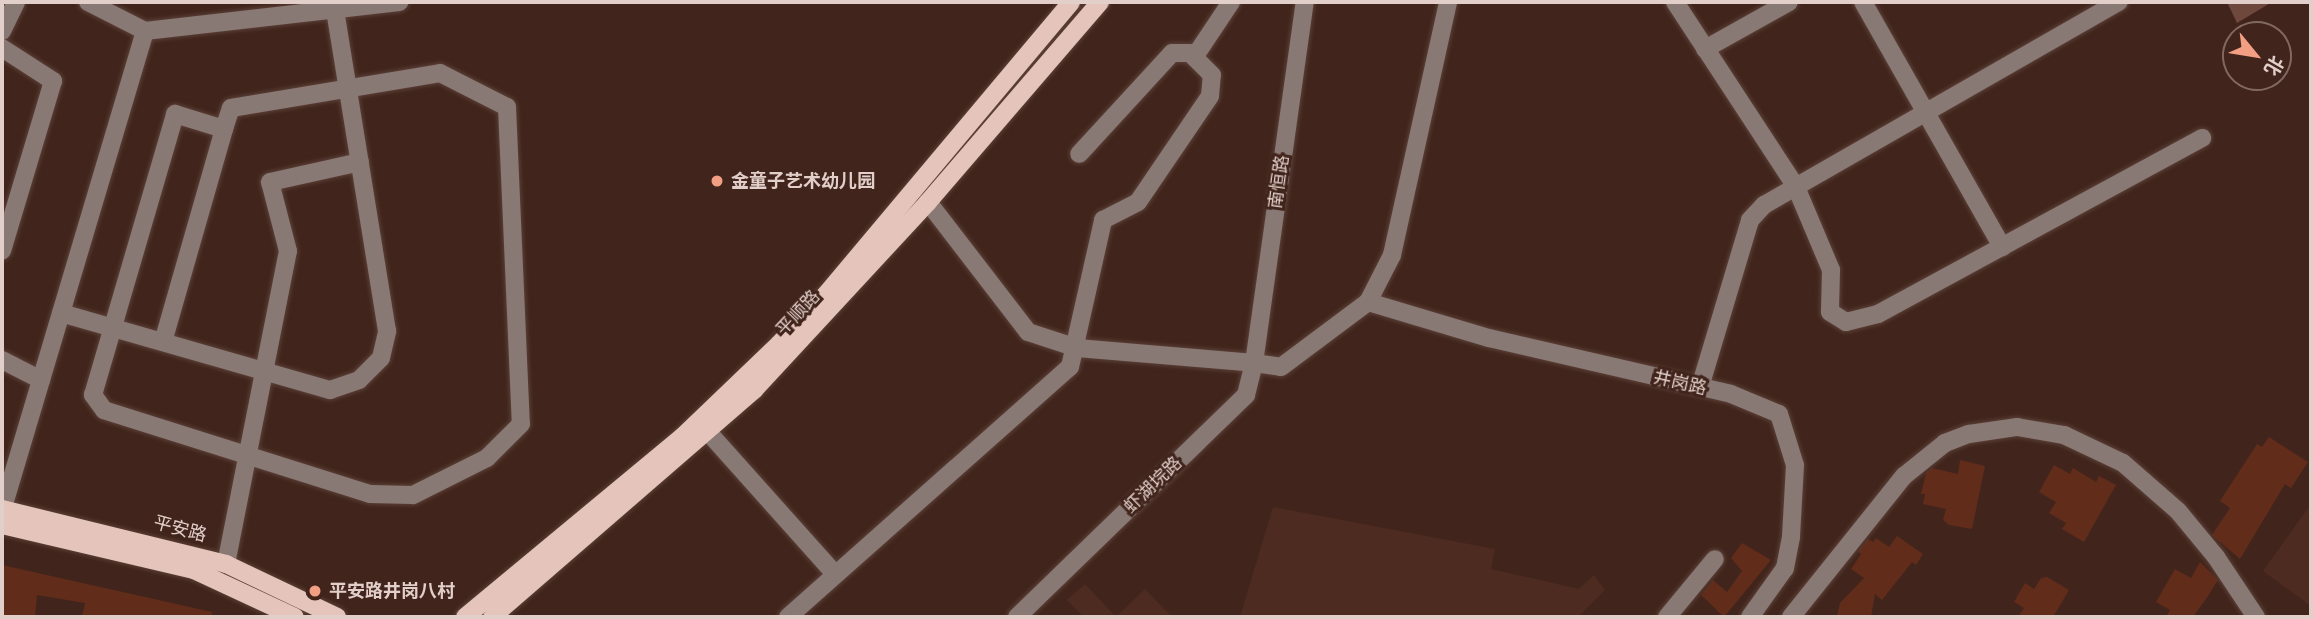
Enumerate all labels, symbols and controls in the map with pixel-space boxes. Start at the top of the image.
north arrow [2222,21,2292,91]
text: 北 [2259,52,2289,80]
street label: 南恒路 [1265,154,1293,210]
place label: 金童子艺术幼儿园 [731,170,875,192]
marker: 金童子艺术幼儿园 [709,173,725,189]
street label: 平顺路 [772,286,824,340]
street label: 井岗路 [1651,366,1709,400]
street label: 虾湖垸路 [1120,452,1186,518]
street label: 平安路 [151,512,209,546]
place label: 平安路井岗八村 [329,580,455,602]
marker: 平安路井岗八村 [307,583,323,599]

